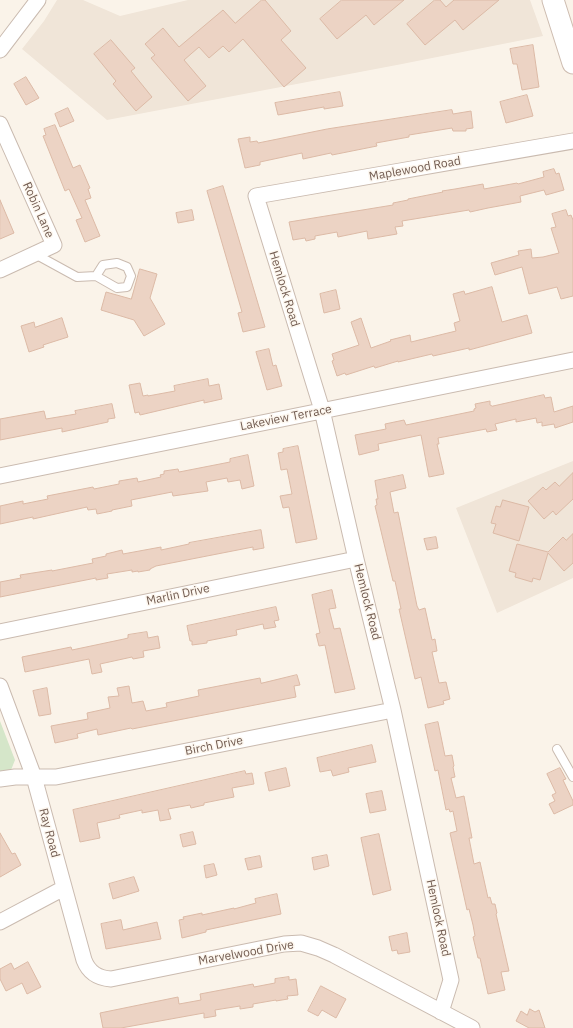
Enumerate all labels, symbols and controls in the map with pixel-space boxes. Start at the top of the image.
street label: Maplewood Road [368,154,462,184]
street label: Robin Lane [19,180,57,240]
street label: Hemlock Road [266,249,302,329]
street label: Lakeview Terrace [239,402,333,434]
street label: Hemlock Road [351,562,383,642]
street label: Marlin Drive [145,581,211,609]
street label: Birch Drive [184,733,244,759]
street label: Ray Road [36,807,62,859]
street label: Hemlock Road [423,878,453,958]
street label: Marvelwood Drive [197,938,295,968]

